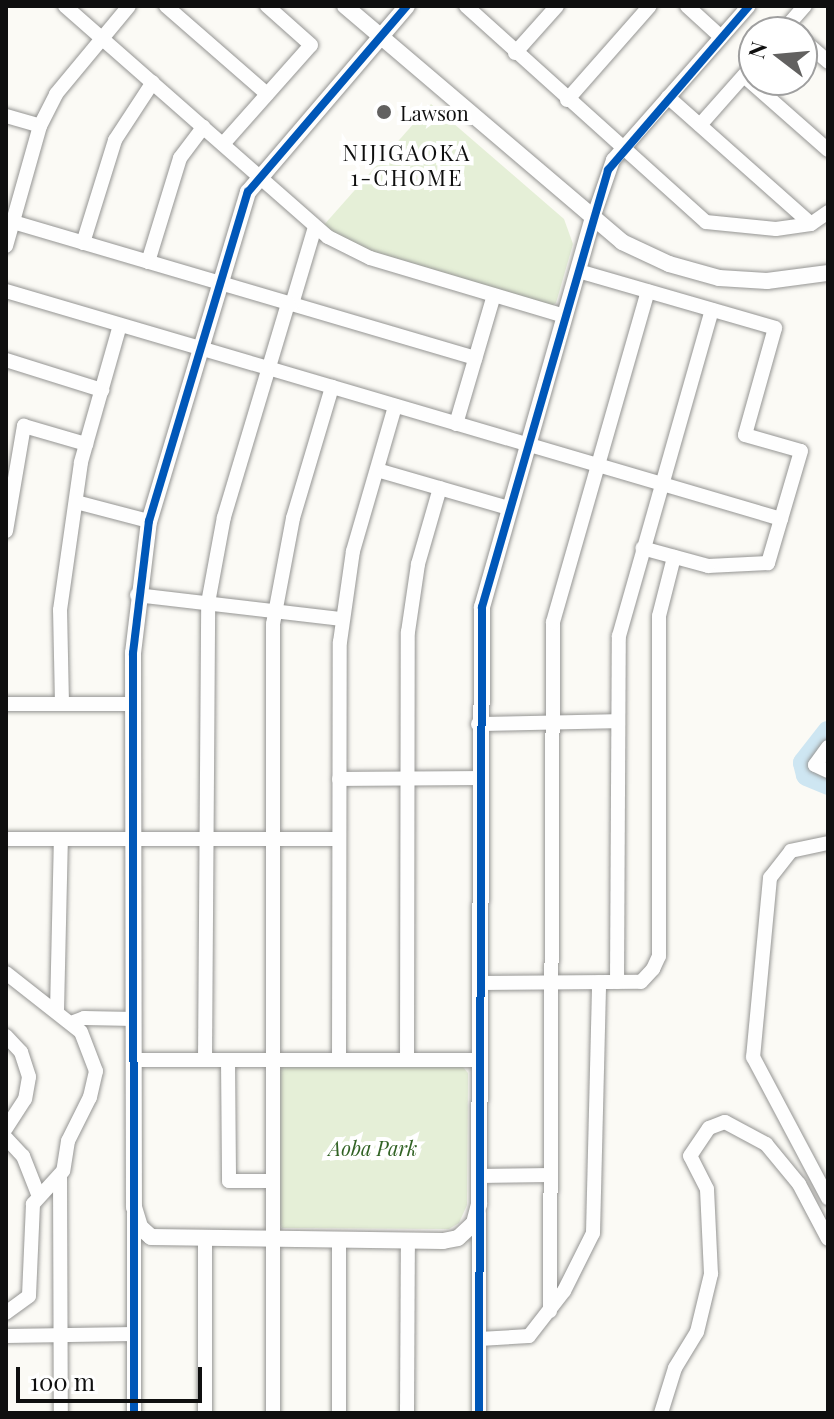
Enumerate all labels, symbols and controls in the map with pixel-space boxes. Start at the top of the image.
north arrow [738,16,818,96]
text: N [740,38,773,62]
place label: Lawson [400,100,469,124]
marker: Lawson [375,103,393,121]
district label: NIJIGAOKA 1-CHOME [343,139,471,190]
park label: Aoba Park [329,1135,417,1159]
scale bar [20,1351,206,1401]
text: 100 m [30,1365,95,1397]

